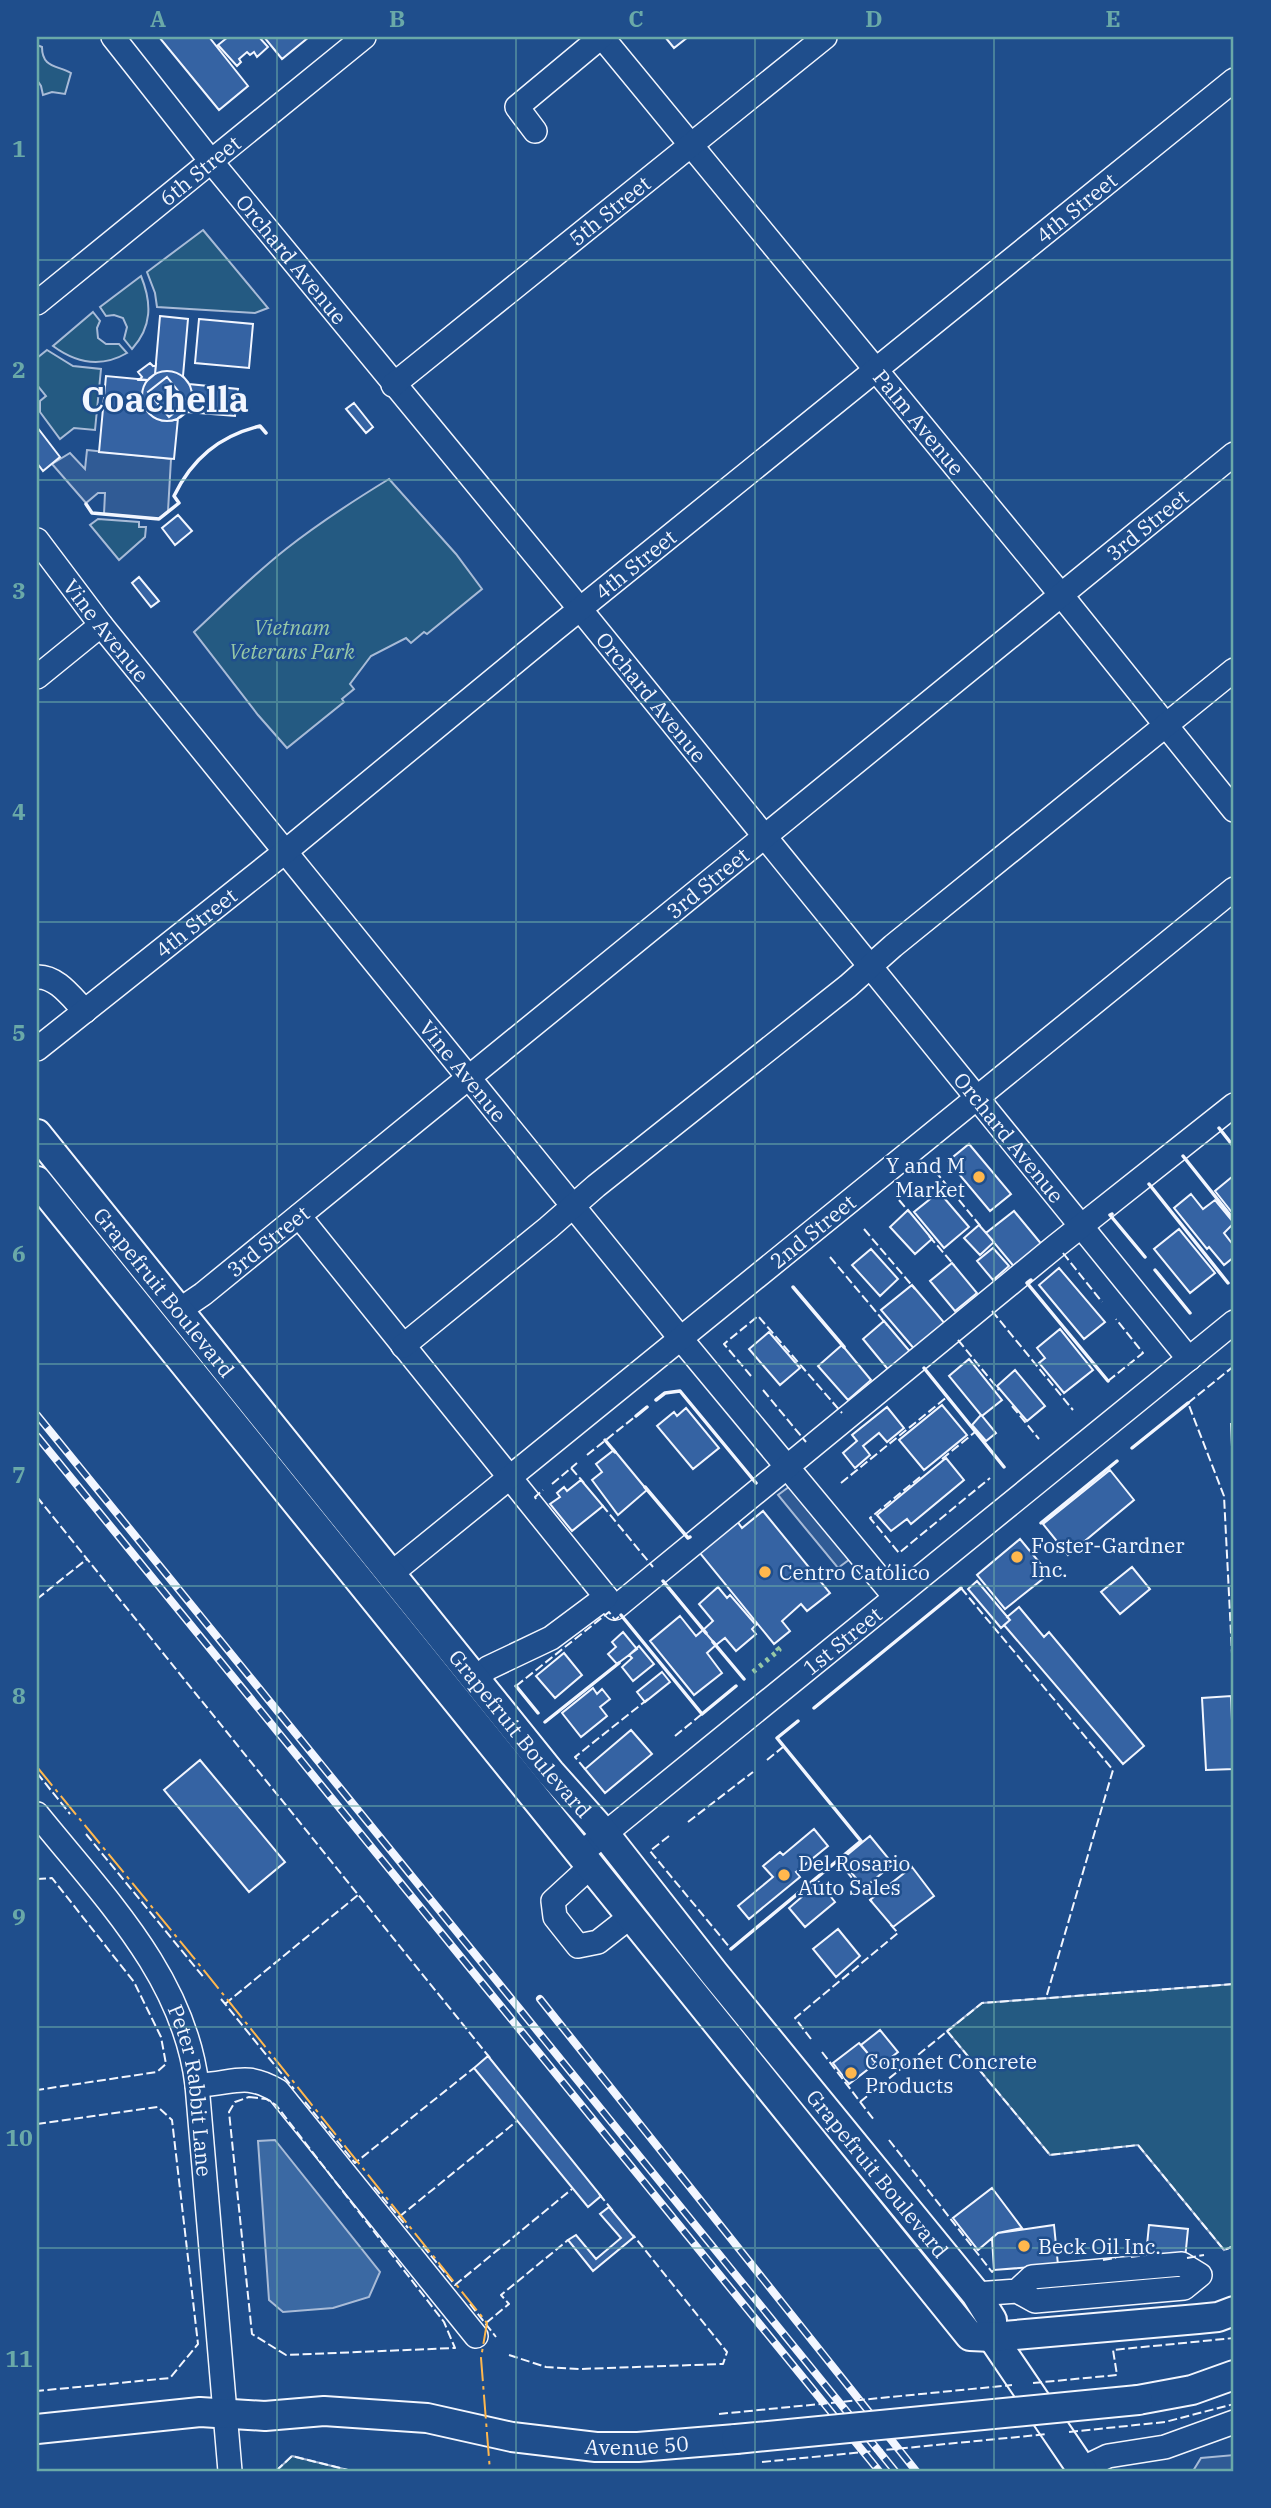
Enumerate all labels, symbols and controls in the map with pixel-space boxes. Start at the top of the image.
text: A [150,3,166,33]
text: B [389,3,405,33]
text: C [628,3,644,33]
text: D [865,3,883,33]
text: E [1105,3,1121,33]
street label: 6th Street [153,129,246,212]
text: 1 [12,133,26,163]
street label: 4th Street [1030,166,1123,249]
street label: 5th Street [563,169,656,252]
street label: Orchard Avenue [230,188,354,330]
text: 2 [12,354,26,384]
street label: Palm Avenue [867,363,971,481]
district label: Coachella [81,376,249,422]
street label: 3rd Street [1100,483,1194,567]
street label: 4th Street [589,523,682,606]
street label: Vine Avenue [57,573,156,688]
text: 3 [12,575,26,605]
park label: Vietnam Veterans Park [229,613,356,665]
street label: Orchard Avenue [590,626,713,768]
text: 4 [12,796,26,826]
street label: 3rd Street [660,841,755,925]
street label: 4th Street [149,881,243,964]
street label: Vine Avenue [413,1014,513,1128]
text: 5 [12,1017,26,1047]
street label: Orchard Avenue [947,1066,1070,1208]
place label: Y and M Market [886,1151,965,1203]
marker: Y and M Market [971,1169,987,1185]
street label: 2nd Street [764,1188,861,1275]
street label: 3rd Street [221,1199,315,1283]
street label: Grapefruit Boulevard [87,1202,241,1383]
text: 6 [12,1238,26,1268]
text: 7 [12,1459,26,1489]
place label: Foster-Gardner Inc. [1031,1531,1185,1583]
marker: Foster-Gardner Inc. [1009,1549,1025,1565]
place label: Centro Católico [779,1558,930,1586]
marker: Centro Católico [757,1564,773,1580]
street label: 1st Street [797,1600,888,1681]
street label: Grapefruit Boulevard [443,1643,598,1824]
text: 8 [12,1680,26,1710]
place label: Del Rosario Auto Sales [798,1849,910,1901]
marker: Del Rosario Auto Sales [776,1867,792,1883]
text: 9 [12,1901,26,1931]
street label: Peter Rabbit Lane [162,2000,219,2178]
place label: Coronet Concrete Products [865,2047,1037,2099]
marker: Coronet Concrete Products [843,2065,859,2081]
street label: Grapefruit Boulevard [800,2083,955,2264]
text: 10 [5,2122,33,2152]
place label: Beck Oil Inc. [1038,2232,1161,2260]
marker: Beck Oil Inc. [1016,2238,1032,2254]
text: 11 [5,2343,33,2373]
street label: Avenue 50 [583,2429,690,2461]

